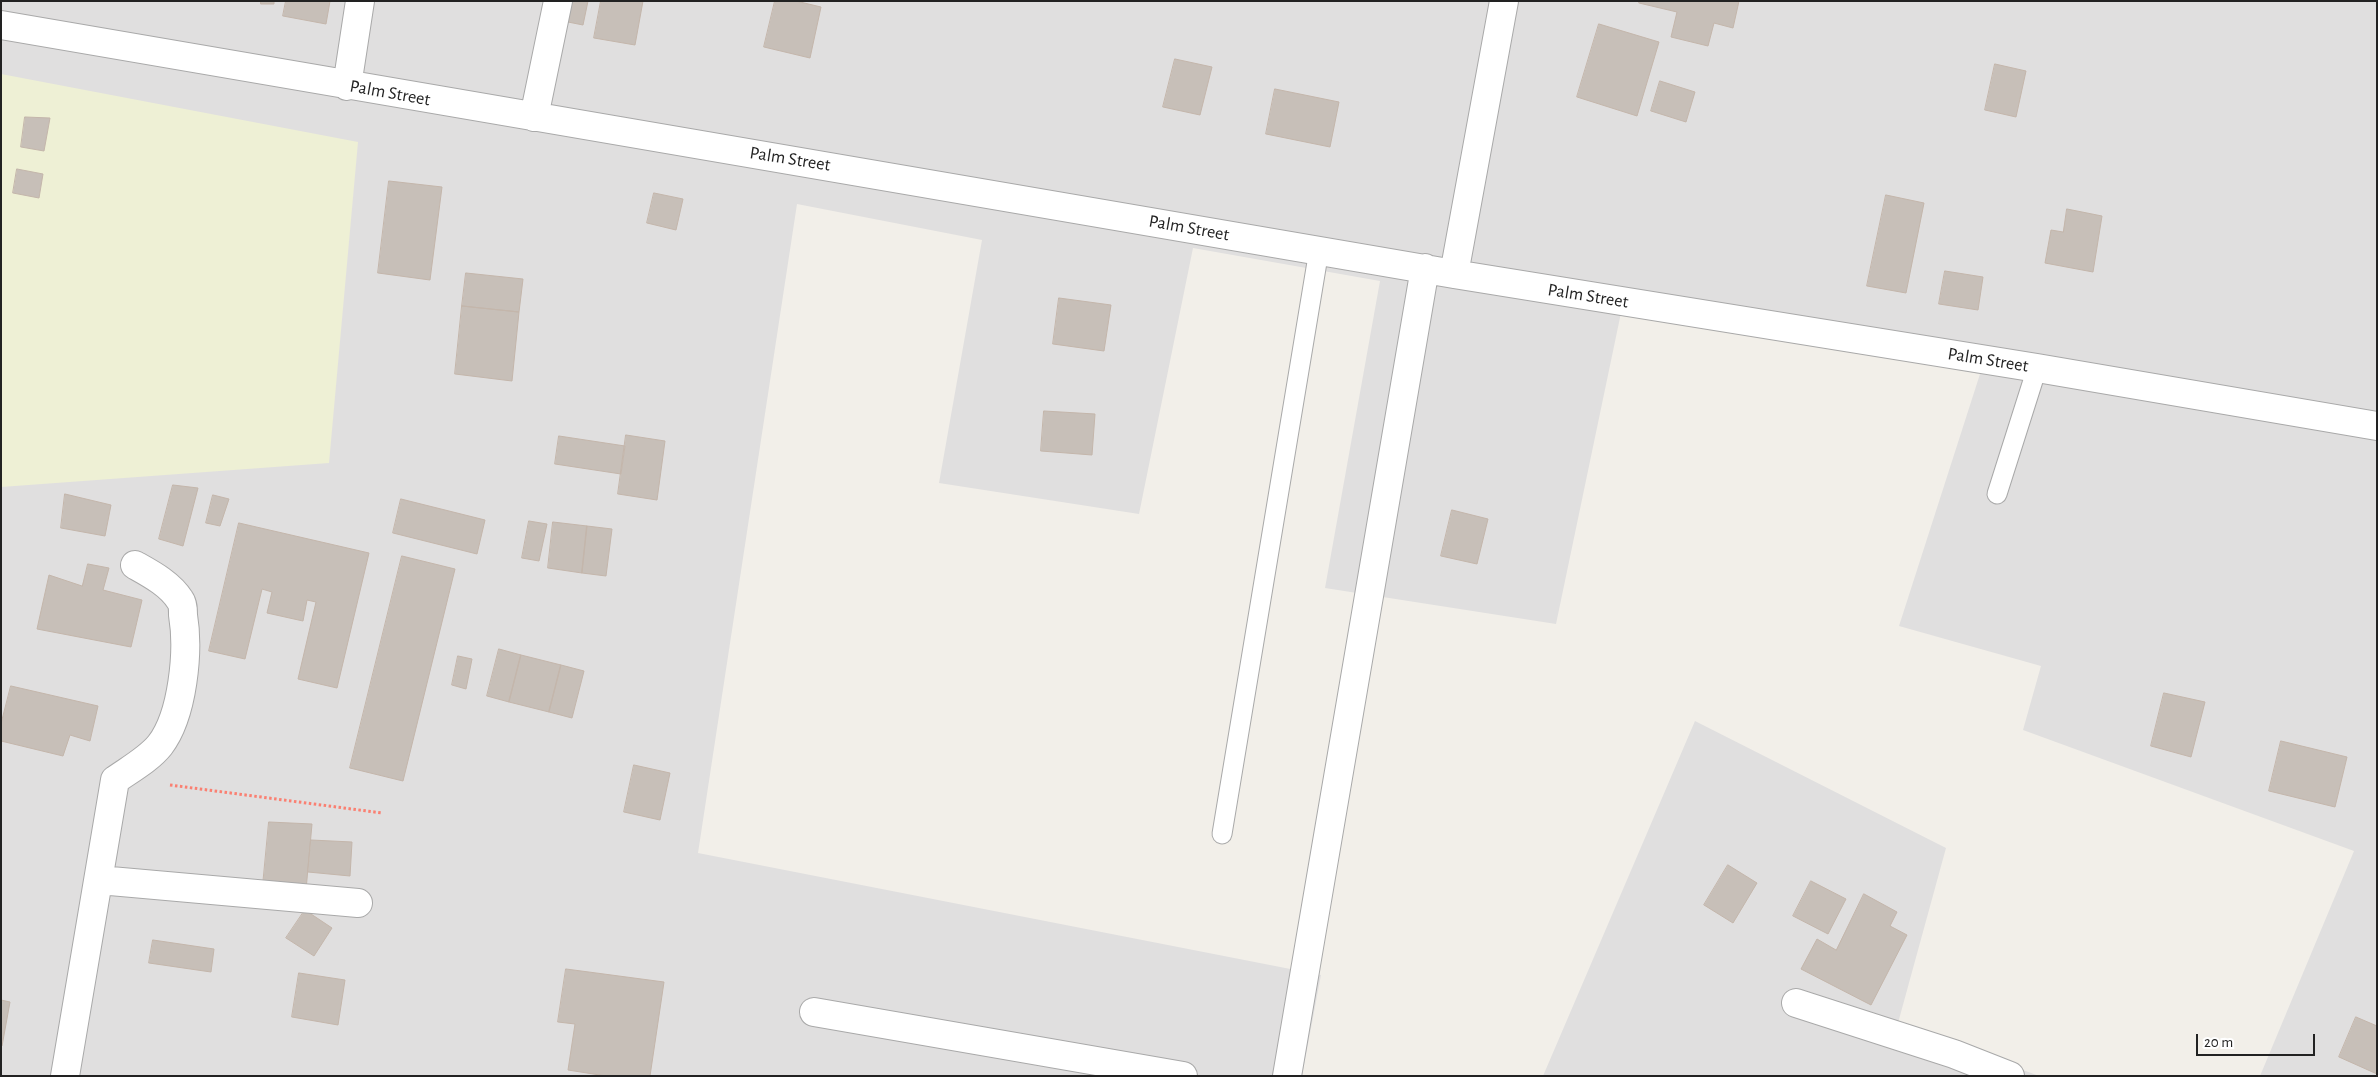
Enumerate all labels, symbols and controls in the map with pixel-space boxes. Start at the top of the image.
street label: Palm Street [348,75,432,111]
street label: Palm Street [748,142,832,176]
street label: Palm Street [1147,210,1231,246]
street label: Palm Street [1546,279,1630,313]
street label: Palm Street [1946,343,2030,377]
scale bar [2198,1024,2317,1056]
text: 20 m [2204,1035,2233,1050]

